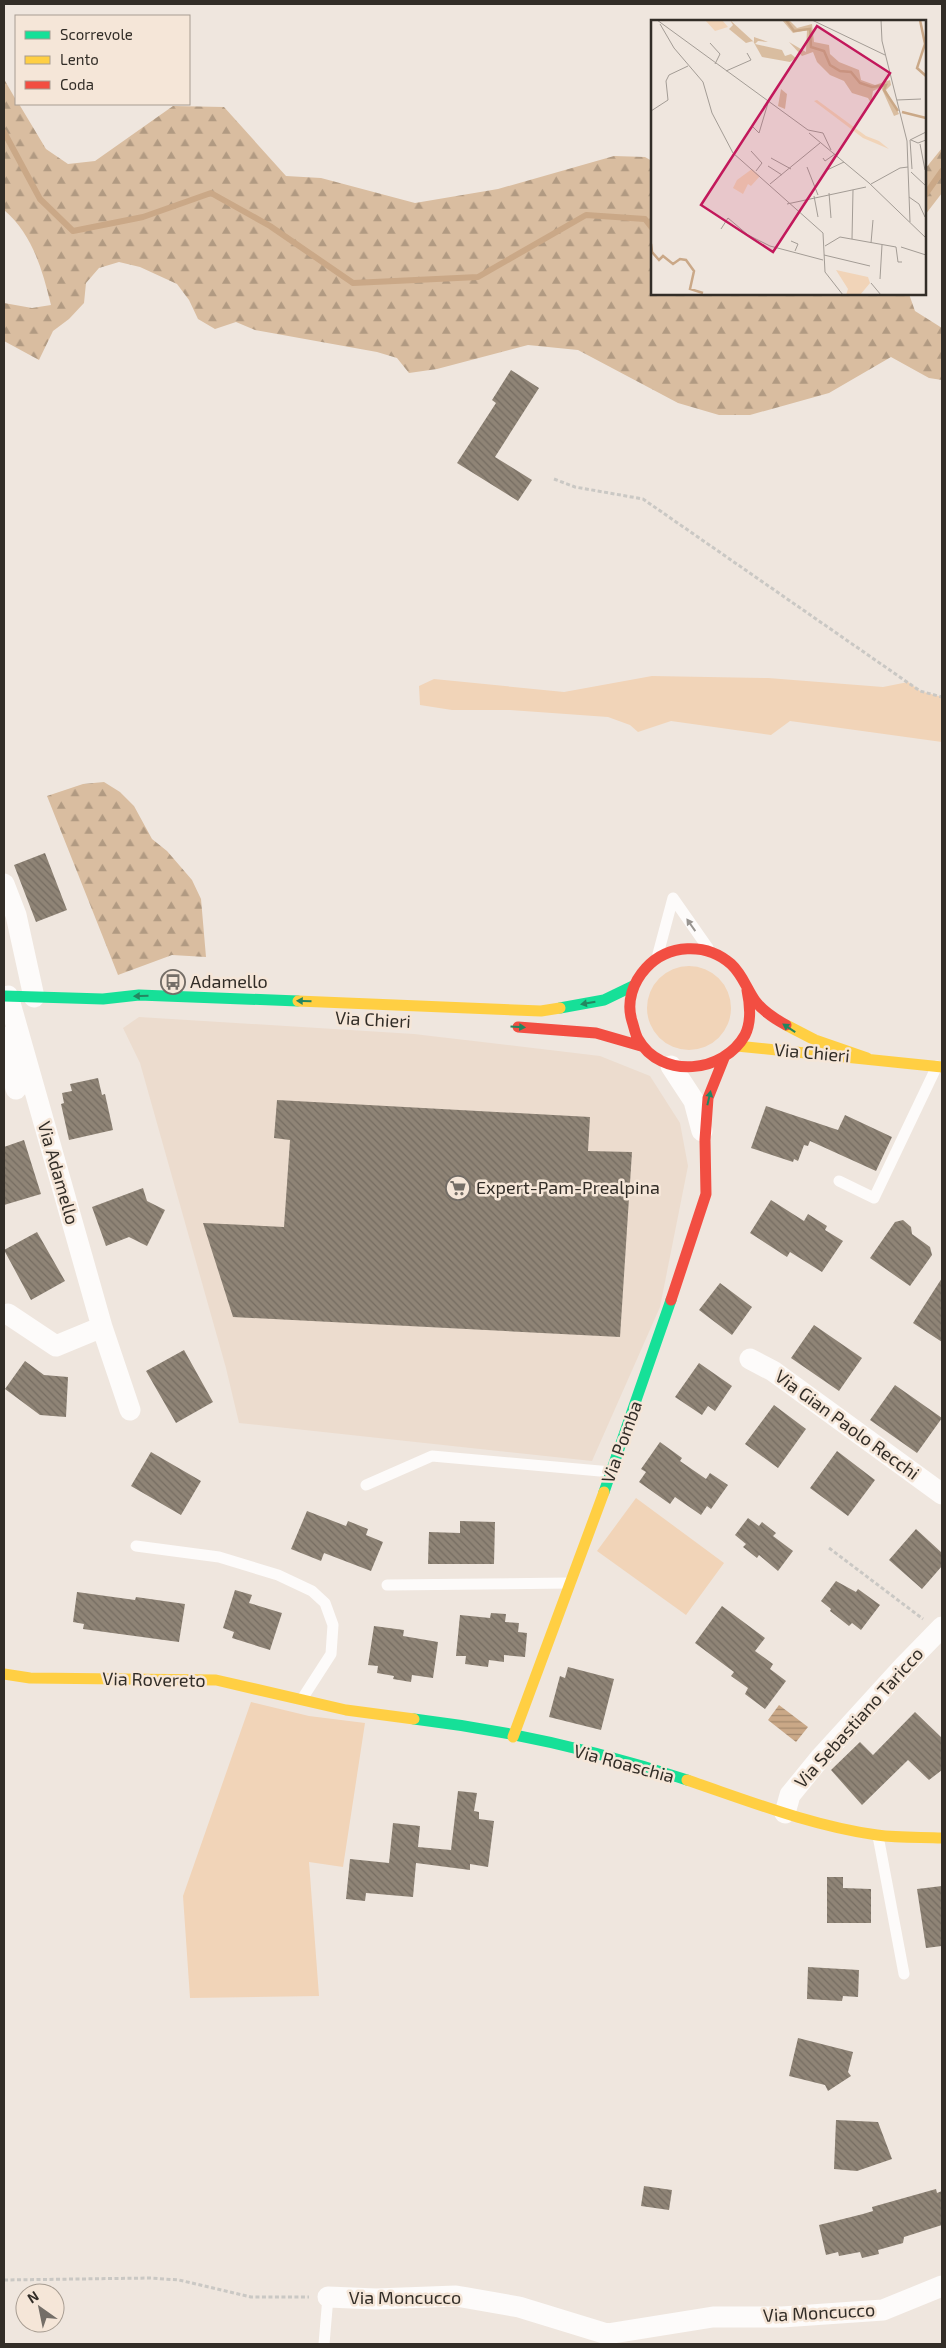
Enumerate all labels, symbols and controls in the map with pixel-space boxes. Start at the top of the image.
legend [15,15,190,105]
inset map [651,20,926,295]
text: Scorrevole [60,25,133,43]
text: Lento [60,50,99,68]
text: Coda [60,75,94,93]
one-way arrow [686,918,696,932]
bus stop icon: Adamello [160,969,186,995]
place label: Adamello [190,970,268,992]
one-way arrow [133,992,149,1000]
one-way arrow [295,997,311,1005]
one-way arrow [580,999,595,1007]
street label: Via Chieri [335,1006,412,1032]
one-way arrow [510,1023,526,1031]
one-way arrow [782,1023,796,1033]
street label: Via Chieri [773,1038,851,1066]
one-way arrow [705,1091,713,1106]
street label: Via Adamello [34,1118,84,1227]
supermarket icon: Expert-Pam-Prealpina [445,1175,471,1201]
place label: Expert-Pam-Prealpina [476,1176,660,1198]
street label: Via Gian Paolo Recchi [771,1365,924,1484]
street label: Via Pomba [596,1398,646,1486]
street label: Via Sebastiano Taricco [789,1642,927,1792]
street label: Via Rovereto [102,1667,206,1691]
street label: Via Roaschia [572,1739,677,1787]
north arrow [15,2283,65,2333]
street label: Via Moncucco [349,2286,461,2308]
text: N [24,2287,42,2307]
street label: Via Moncucco [762,2298,876,2326]

